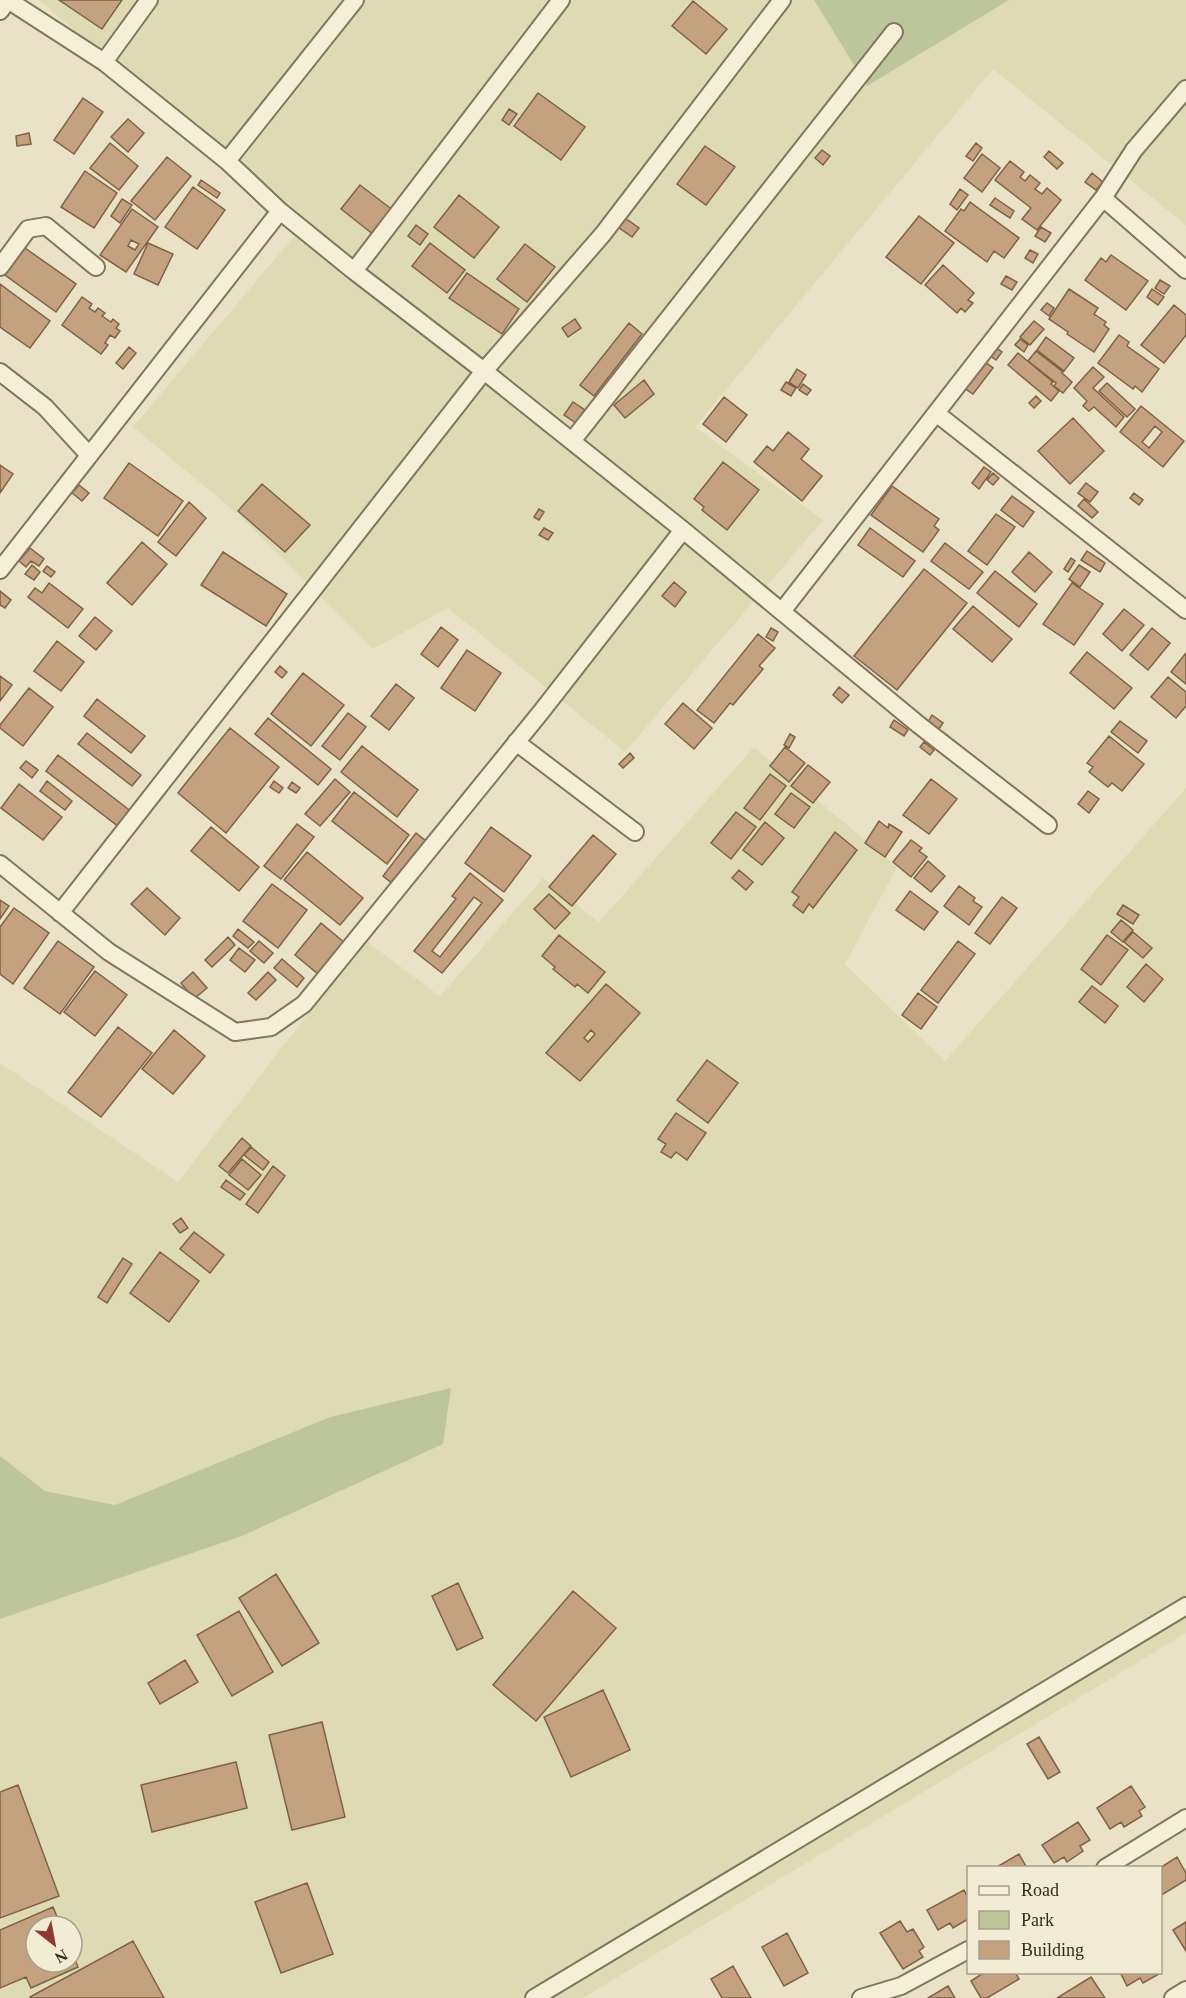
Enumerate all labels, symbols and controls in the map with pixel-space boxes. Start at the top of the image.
legend [967,1866,1162,1974]
text: Road [1021,1880,1059,1900]
text: Park [1021,1910,1054,1930]
north arrow [24,1914,84,1974]
text: Building [1021,1940,1084,1960]
text: N [52,1946,71,1967]

